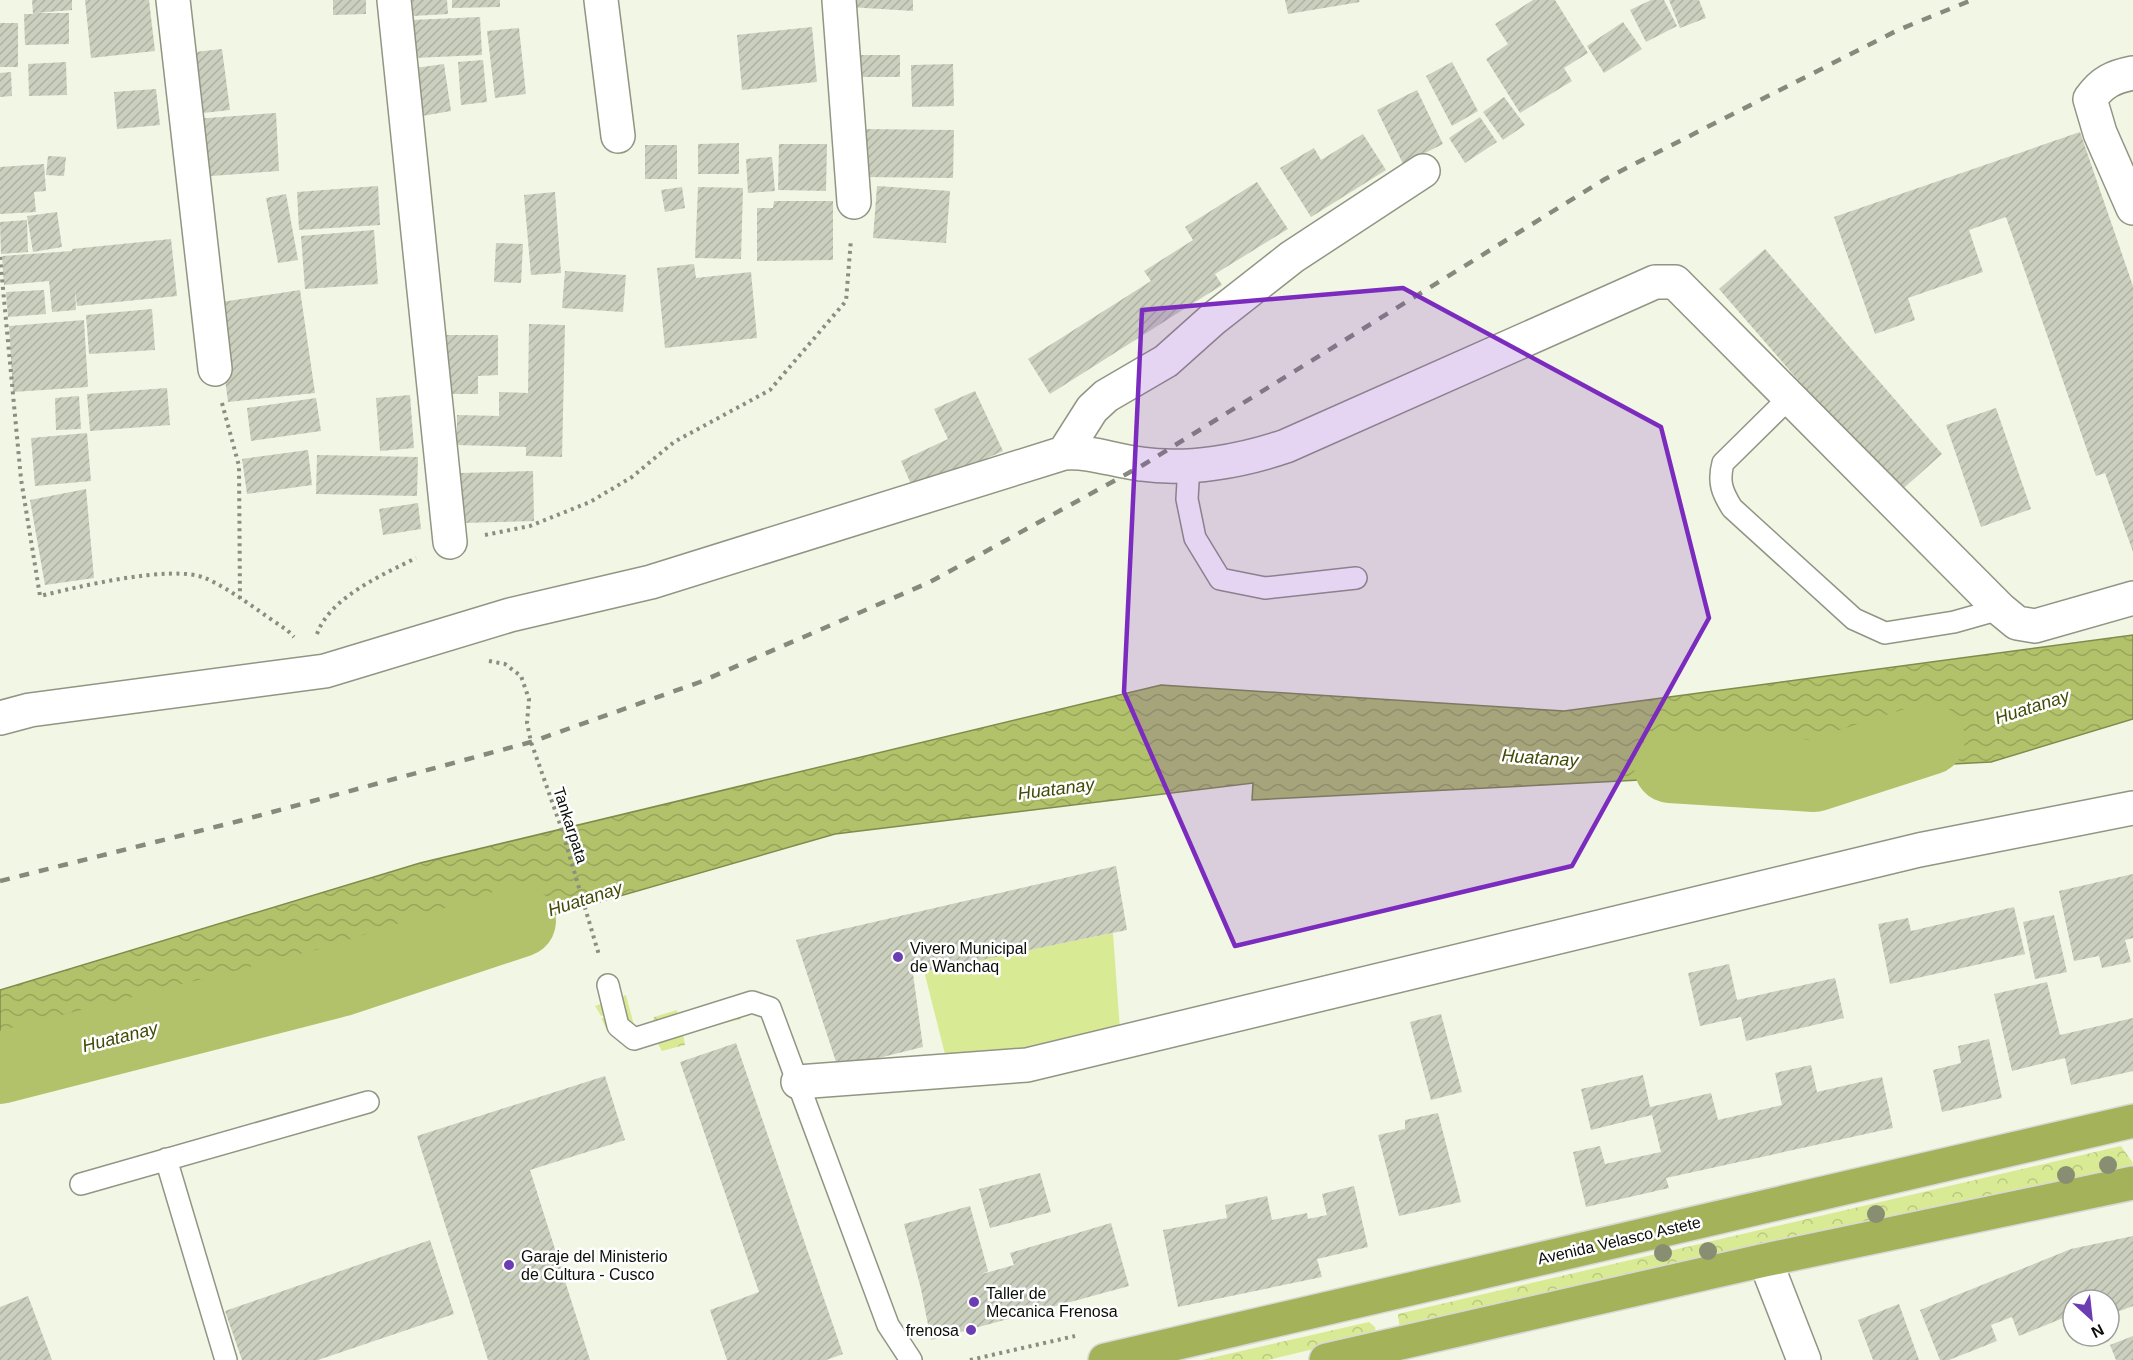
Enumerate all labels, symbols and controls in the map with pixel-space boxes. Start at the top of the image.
water label: Huatanay [1992,685,2073,728]
water label: Huatanay [1501,745,1580,771]
water label: Huatanay [1017,774,1096,804]
street label: Tankarpata [550,785,591,866]
water label: Huatanay [545,877,626,920]
place label: Vivero Municipal de Wanchaq [910,940,1027,975]
marker: Vivero Municipal de Wanchaq [891,950,905,964]
water label: Huatanay [80,1018,161,1056]
street label: Avenida Velasco Astete [1536,1213,1702,1268]
place label: Garaje del Ministerio de Cultura - Cusco [521,1248,668,1283]
marker: Garaje del Ministerio de Cultura - Cusco [502,1258,516,1272]
place label: Taller de Mecanica Frenosa [986,1285,1118,1320]
north arrow [2061,1288,2121,1348]
marker: Taller de Mecanica Frenosa [967,1295,981,1309]
text: N [2089,1321,2107,1341]
place label: frenosa [906,1322,959,1339]
marker: frenosa [964,1323,978,1337]

